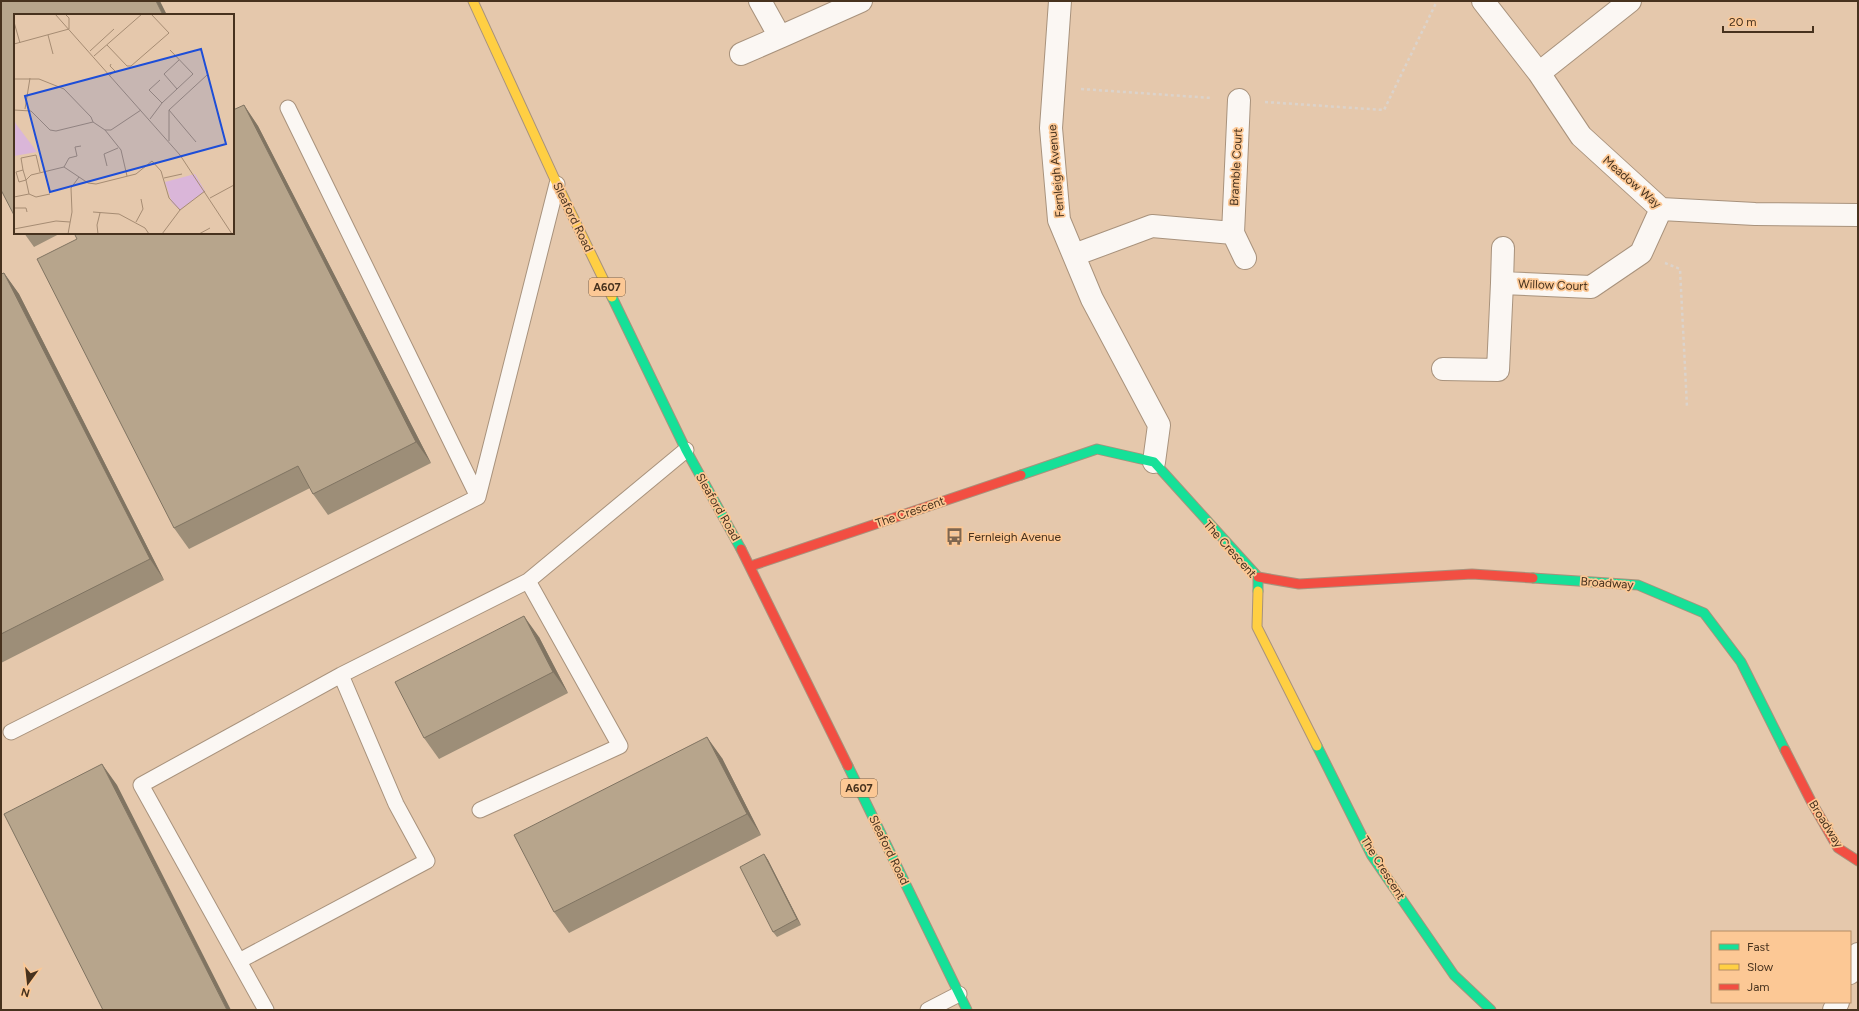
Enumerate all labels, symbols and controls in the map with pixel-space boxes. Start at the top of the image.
scale bar [1723,8,1813,34]
inset map [14,14,234,234]
text: 20 m [1729,15,1757,29]
street label: Fernleigh Avenue [1045,124,1067,218]
street label: Bramble Court [1227,127,1245,206]
street label: Meadow Way [1600,153,1664,211]
street label: Sleaford Road [550,180,596,254]
street label: Willow Court [1518,277,1589,293]
road number: A607 [589,278,625,296]
street label: Sleaford Road [693,471,743,543]
street label: The Crescent [874,494,947,530]
street label: The Crescent [1201,518,1260,581]
bus stop icon: Fernleigh Avenue [945,527,965,547]
place label: Fernleigh Avenue [968,530,1061,544]
street label: Broadway [1580,574,1635,592]
road number: A607 [841,779,877,797]
street label: Broadway [1806,798,1846,851]
street label: Sleaford Road [866,813,912,887]
street label: The Crescent [1358,834,1408,903]
legend [1711,931,1851,1003]
text: Fast [1747,940,1770,954]
text: Slow [1747,960,1774,974]
north arrow [8,963,48,1003]
text: Jam [1747,980,1770,994]
text: N [20,985,31,1000]

